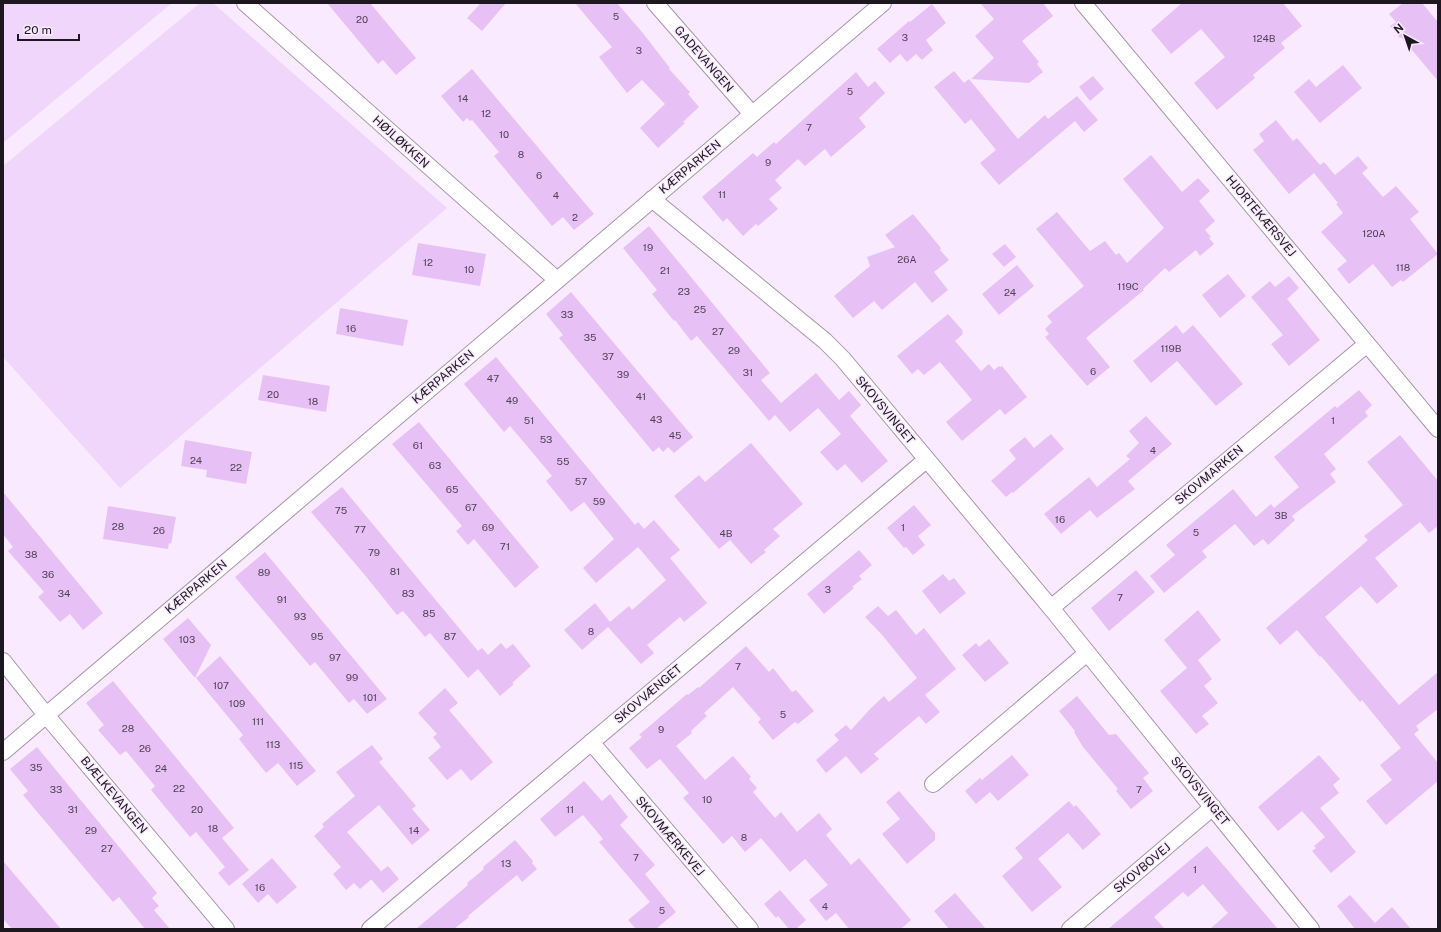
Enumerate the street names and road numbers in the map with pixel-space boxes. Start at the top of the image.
street label: GADEVANGEN [672,23,736,95]
street label: HØJLØKKEN [370,113,432,171]
street label: KÆRPARKEN [656,137,724,197]
street label: HJORTEKÆRSVEJ [1223,173,1299,259]
street label: KÆRPARKEN [409,347,477,407]
street label: SKOVSVINGET [852,373,918,447]
street label: SKOVMARKEN [1172,442,1246,508]
street label: KÆRPARKEN [162,557,230,617]
street label: SKOVVÆNGET [611,662,685,726]
street label: BJÆLKEVANGEN [78,754,150,836]
street label: SKOVSVINGET [1168,754,1232,828]
street label: SKOVMÆRKEVEJ [633,793,707,879]
street label: SKOVBOVEJ [1111,840,1173,896]

